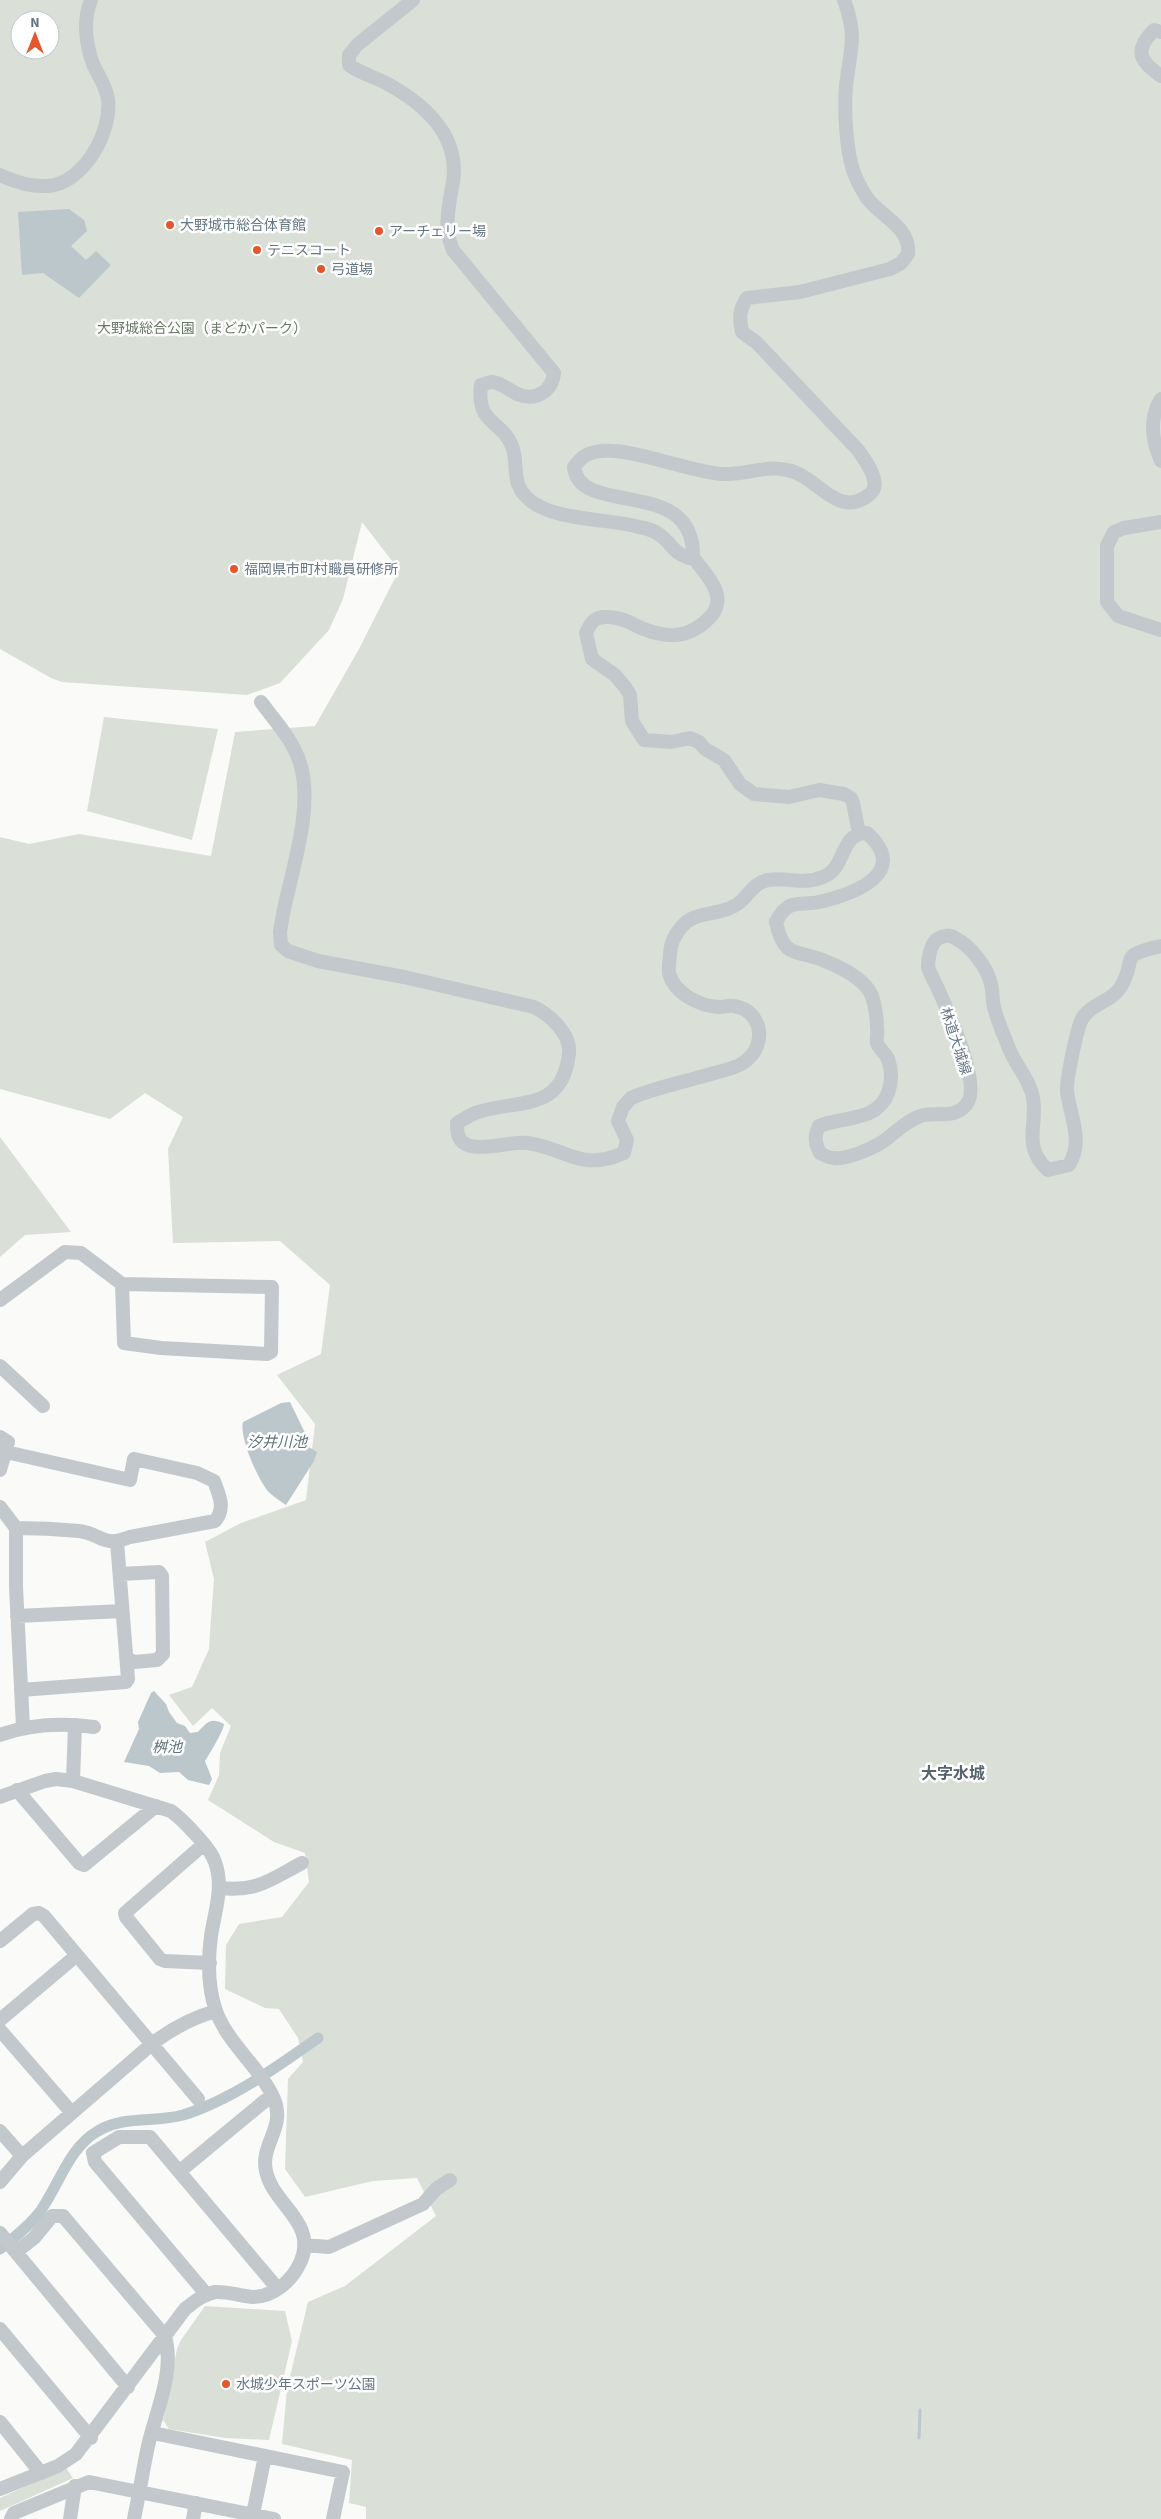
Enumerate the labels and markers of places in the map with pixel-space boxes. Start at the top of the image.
place label: 大野城市総合体育館 [180,216,306,236]
marker: 大野城市総合体育館 [164,219,176,231]
place label: アーチェリー場 [389,222,486,242]
marker: アーチェリー場 [373,225,385,237]
place label: テニスコート [267,241,351,261]
marker: テニスコート [251,244,263,256]
place label: 弓道場 [331,260,373,280]
marker: 弓道場 [315,263,327,275]
place label: 福岡県市町村職員研修所 [244,560,398,580]
marker: 福岡県市町村職員研修所 [228,563,240,575]
place label: 水城少年スポーツ公園 [236,2375,376,2395]
marker: 水城少年スポーツ公園 [220,2378,232,2390]

